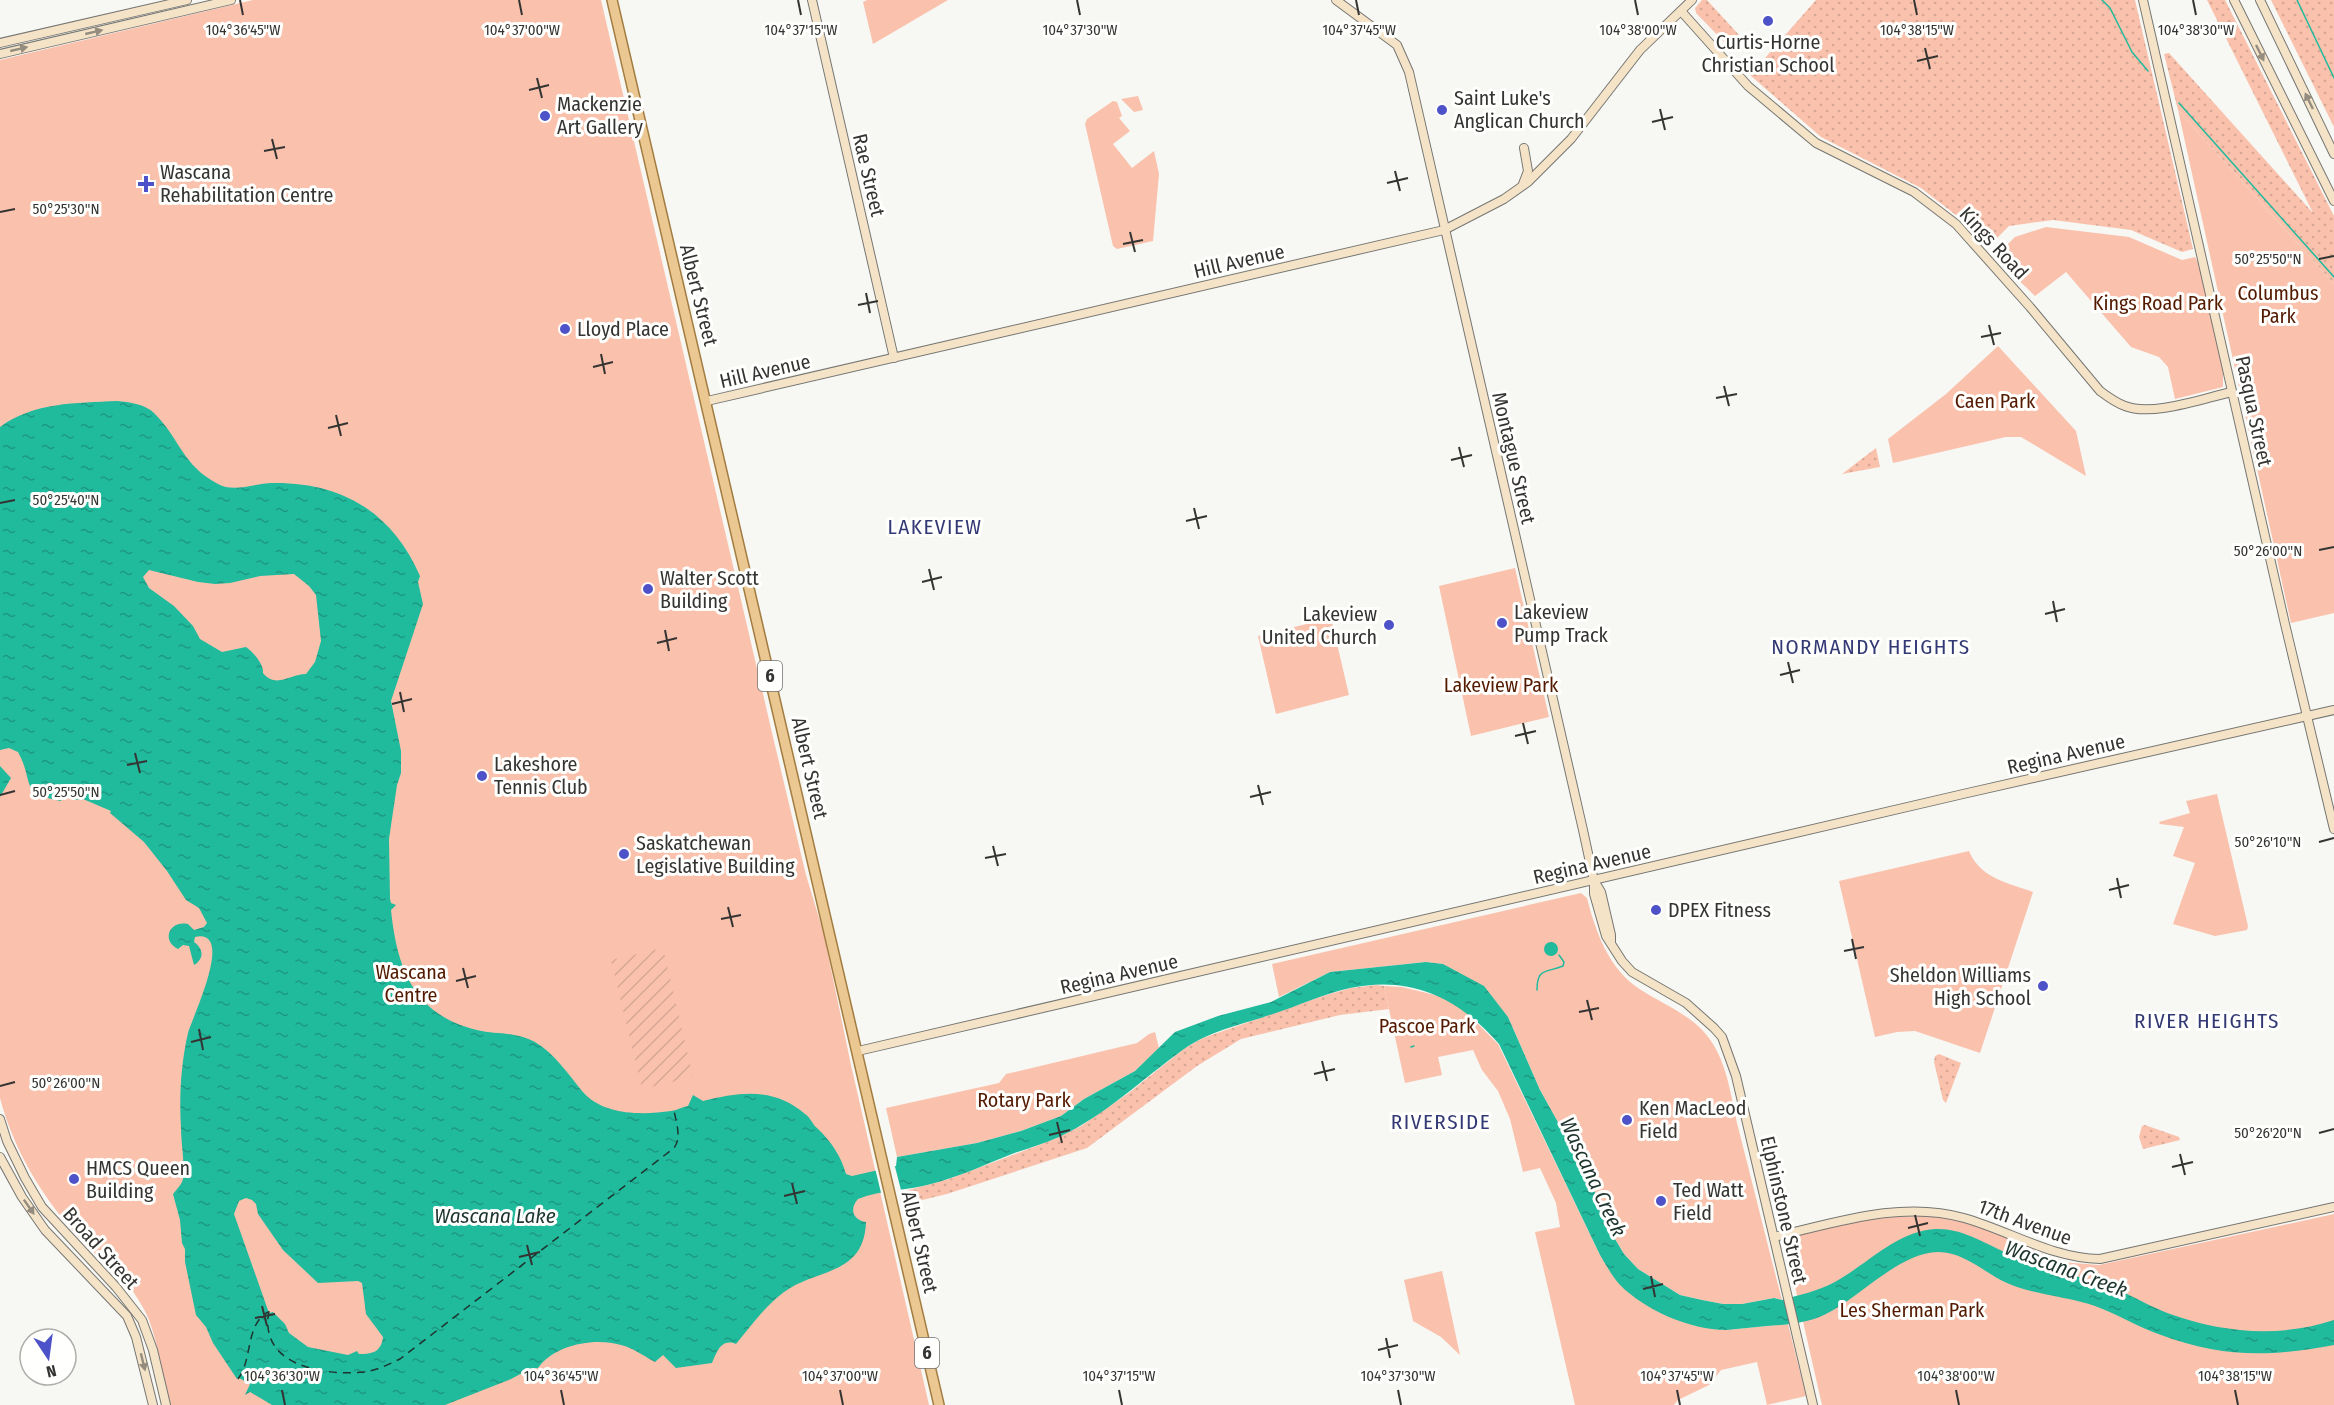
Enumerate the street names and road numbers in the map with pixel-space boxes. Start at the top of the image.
street label: Rae Street [848,131,890,219]
street label: Kings Road [1954,202,2034,284]
street label: Hill Avenue [1191,239,1287,283]
street label: Albert Street [675,242,723,349]
street label: Hill Avenue [717,349,813,393]
street label: Pasqua Street [2231,353,2278,469]
street label: Montague Street [1487,390,1541,527]
road number: 6 [758,661,782,691]
street label: Albert Street [787,715,833,822]
street label: Regina Avenue [2005,729,2127,779]
street label: Regina Avenue [1531,839,1653,889]
street label: Regina Avenue [1058,949,1180,999]
street label: Elphinstone Street [1755,1134,1813,1287]
street label: Albert Street [897,1189,943,1296]
street label: 17th Avenue [1975,1194,2075,1250]
street label: Broad Street [58,1202,144,1294]
road number: 6 [915,1338,939,1368]

